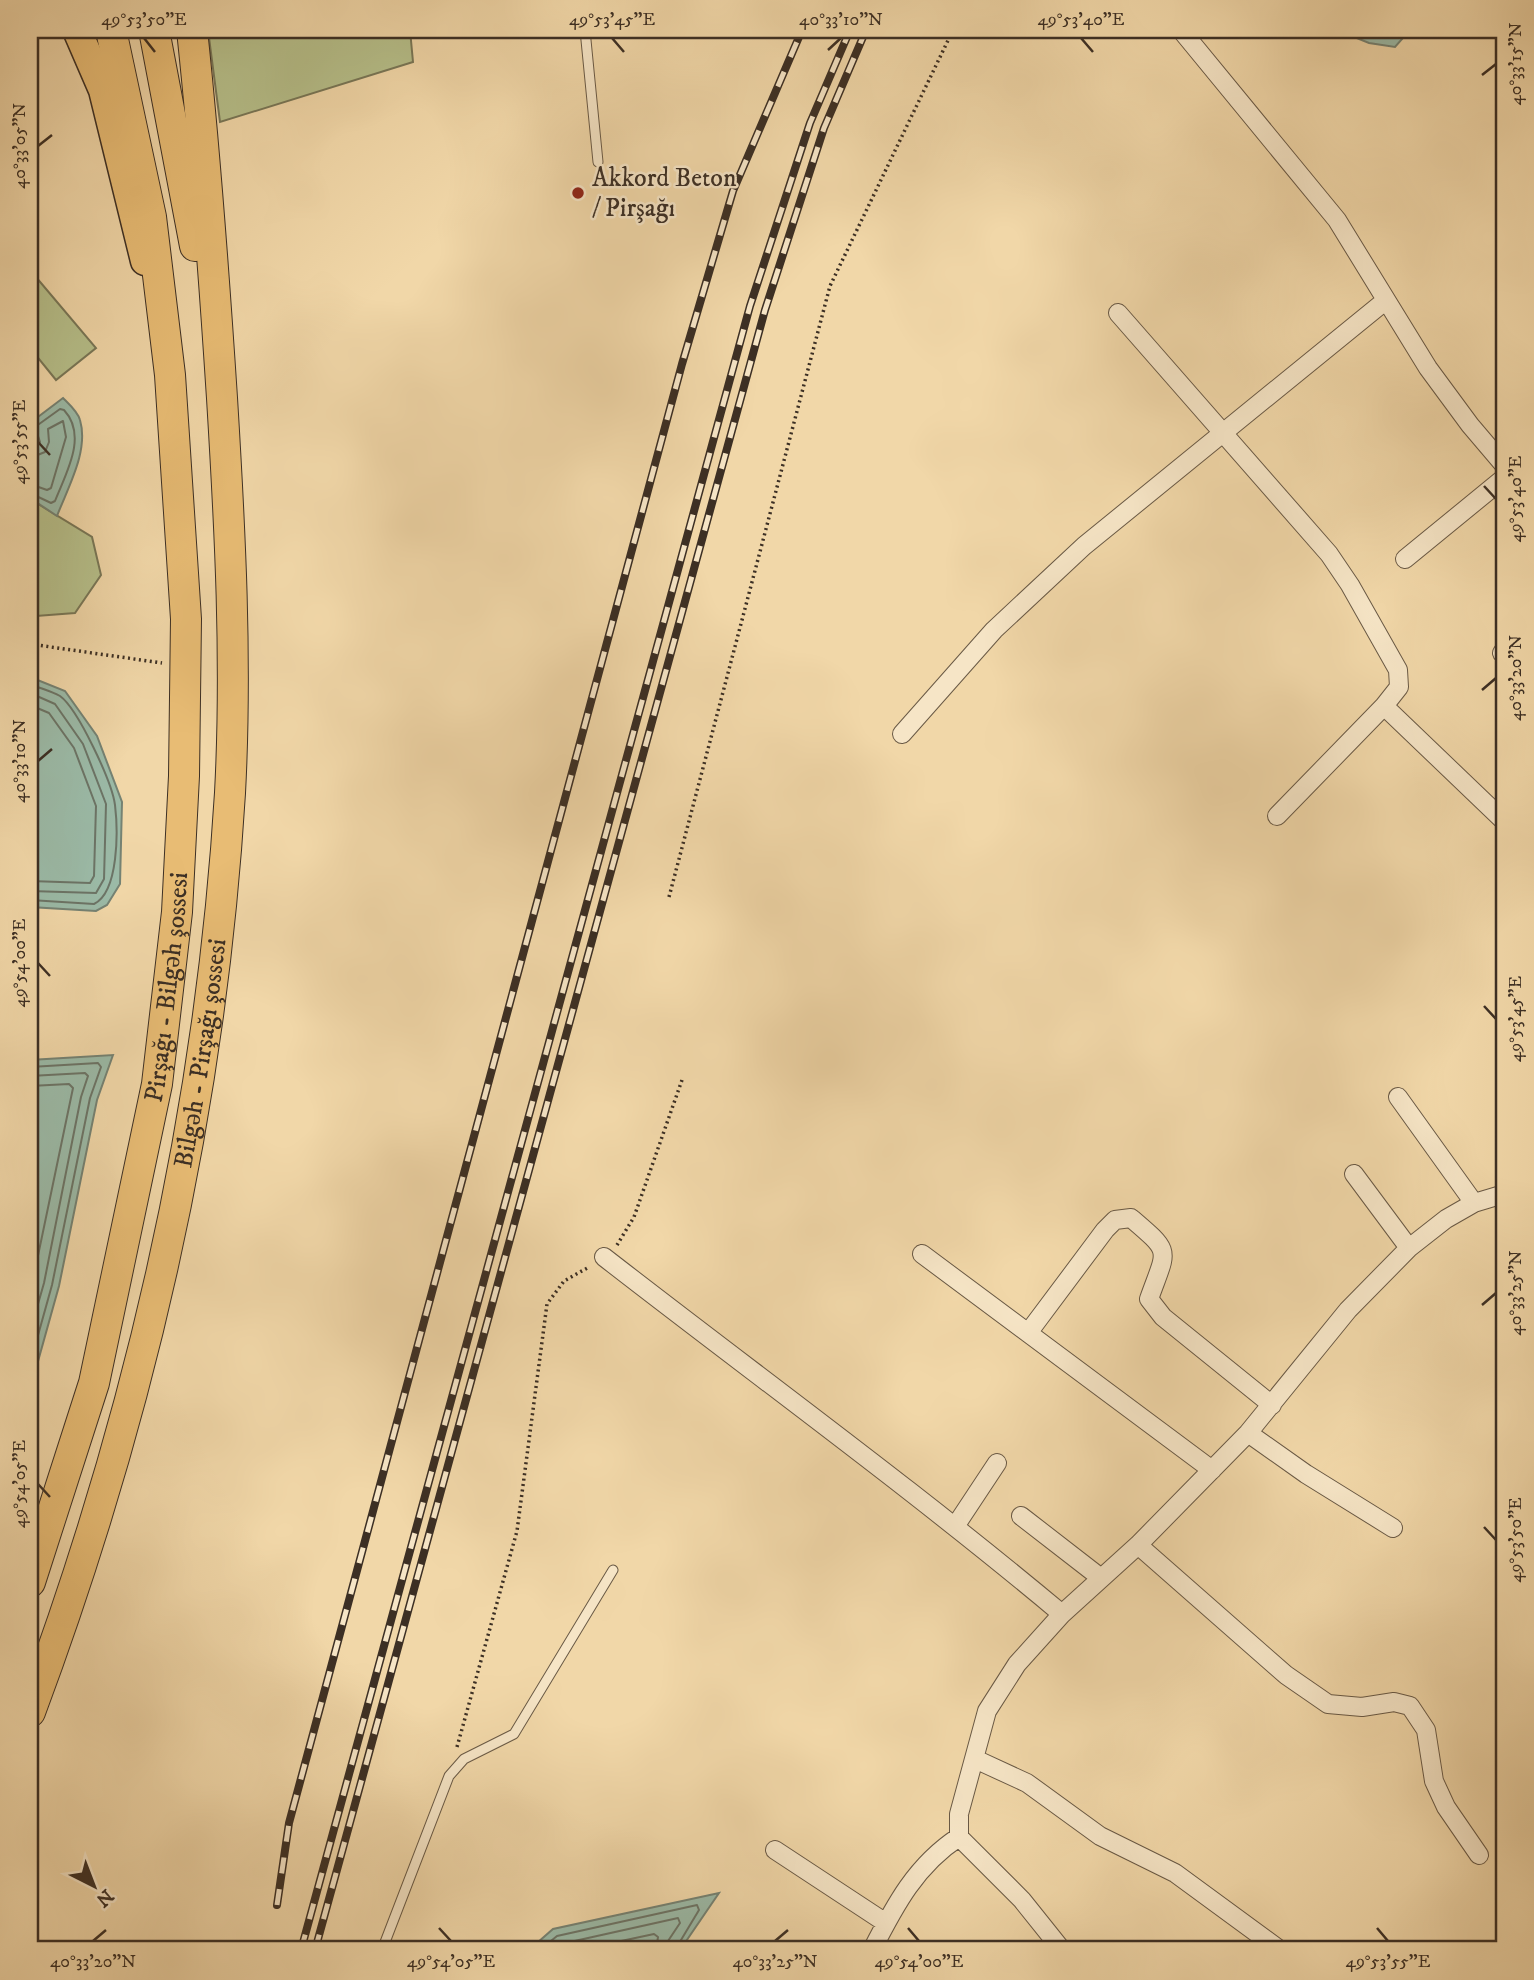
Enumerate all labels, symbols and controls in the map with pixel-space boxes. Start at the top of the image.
text: 49°53'50"E [101,9,187,31]
text: 49°53'45"E [569,9,655,31]
text: 40°33'10"N [799,9,883,31]
text: 49°53'40"E [1037,9,1125,31]
text: 40°33'15"N [1505,22,1527,106]
text: 40°33'05"N [9,103,31,189]
place label: Akkord Beton / Pirşağı [592,162,737,225]
marker: Akkord Beton / Pirşağı [570,185,586,201]
text: 49°53'55"E [9,399,31,484]
text: 49°53'40"E [1505,455,1527,543]
text: 40°33'20"N [1505,635,1527,721]
text: 40°33'10"N [9,719,31,803]
street label: Pirşağı - Bilgəh şossesi [137,871,196,1105]
text: 49°54'00"E [9,918,31,1008]
street label: Bilgəh - Pirşağı şossesi [167,937,234,1171]
text: 49°53'45"E [1505,976,1527,1062]
text: 40°33'25"N [1505,1250,1527,1336]
text: 49°54'05"E [9,1440,31,1528]
text: 49°53'50"E [1505,1497,1527,1583]
north arrow [60,1850,130,1920]
text: N [91,1884,118,1912]
text: 40°33'20"N [50,1951,136,1973]
text: 49°54'05"E [407,1951,495,1973]
text: 40°33'25"N [732,1951,818,1973]
text: 49°54'00"E [874,1951,964,1973]
text: 49°53'55"E [1346,1951,1431,1973]

